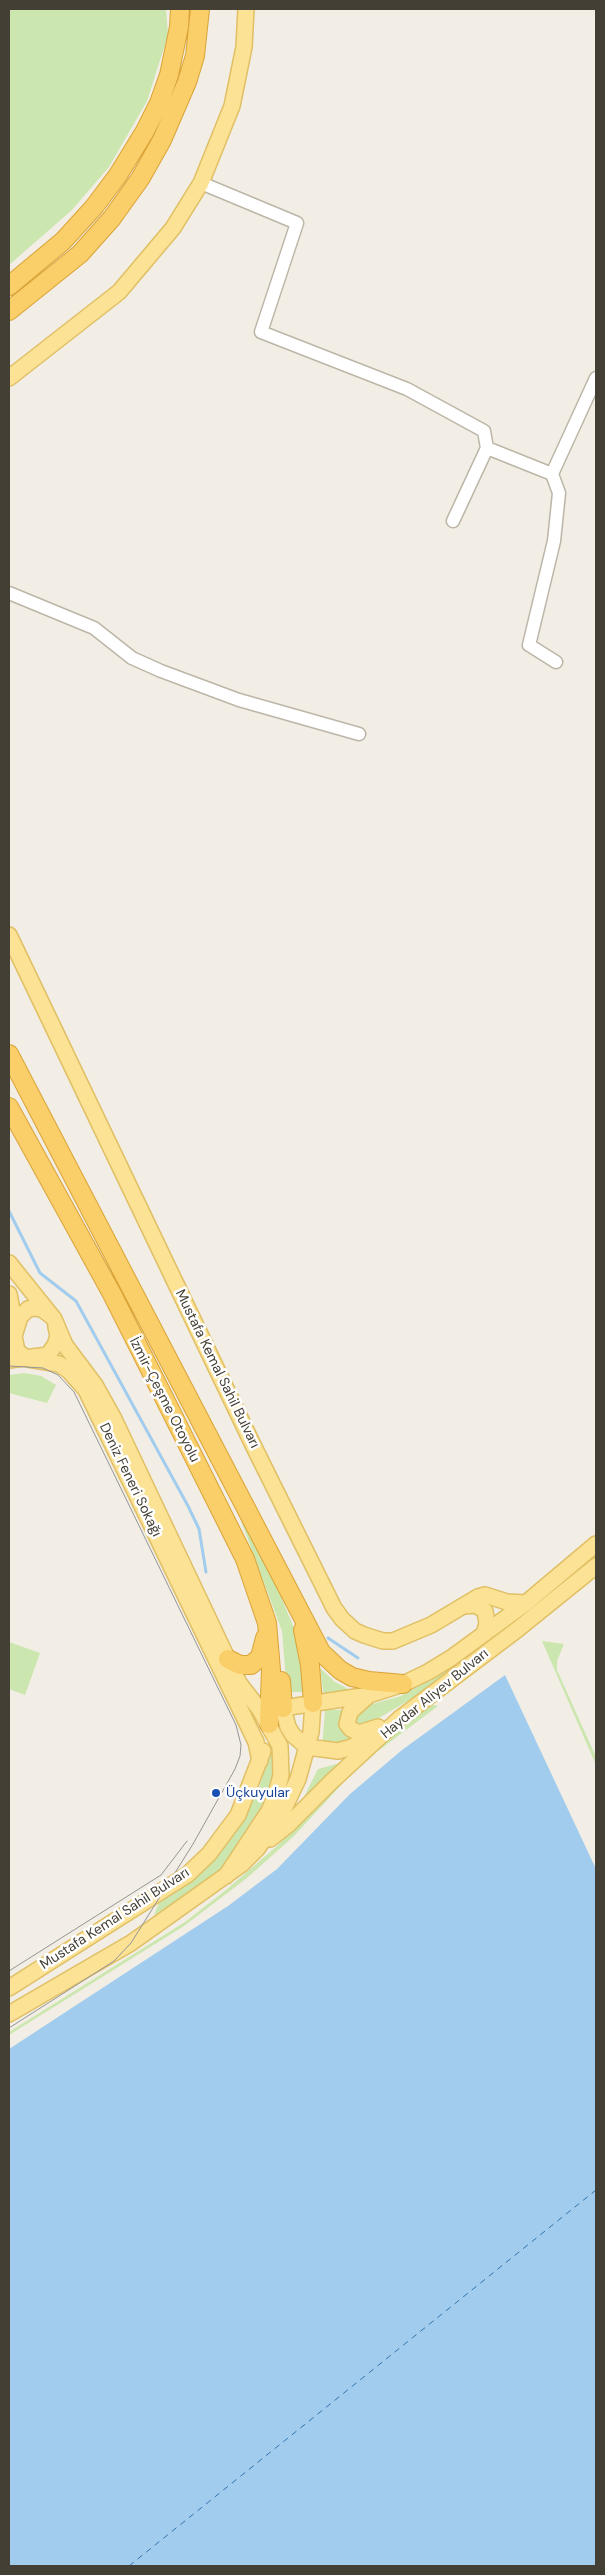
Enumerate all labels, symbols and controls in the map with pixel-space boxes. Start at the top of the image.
street label: Mustafa Kemal Sahil Bulvarı [171,1287,263,1451]
street label: İzmir-Çeşme Otoyolu [125,1335,203,1465]
street label: Deniz Feneri Sokağı [95,1420,165,1540]
street label: Haydar Aliyev Bulvarı [378,1645,492,1743]
place label: Üçkuyular [226,1785,290,1801]
marker: Üçkuyular [210,1787,222,1799]
street label: Mustafa Kemal Sahil Bulvarı [37,1864,193,1974]

